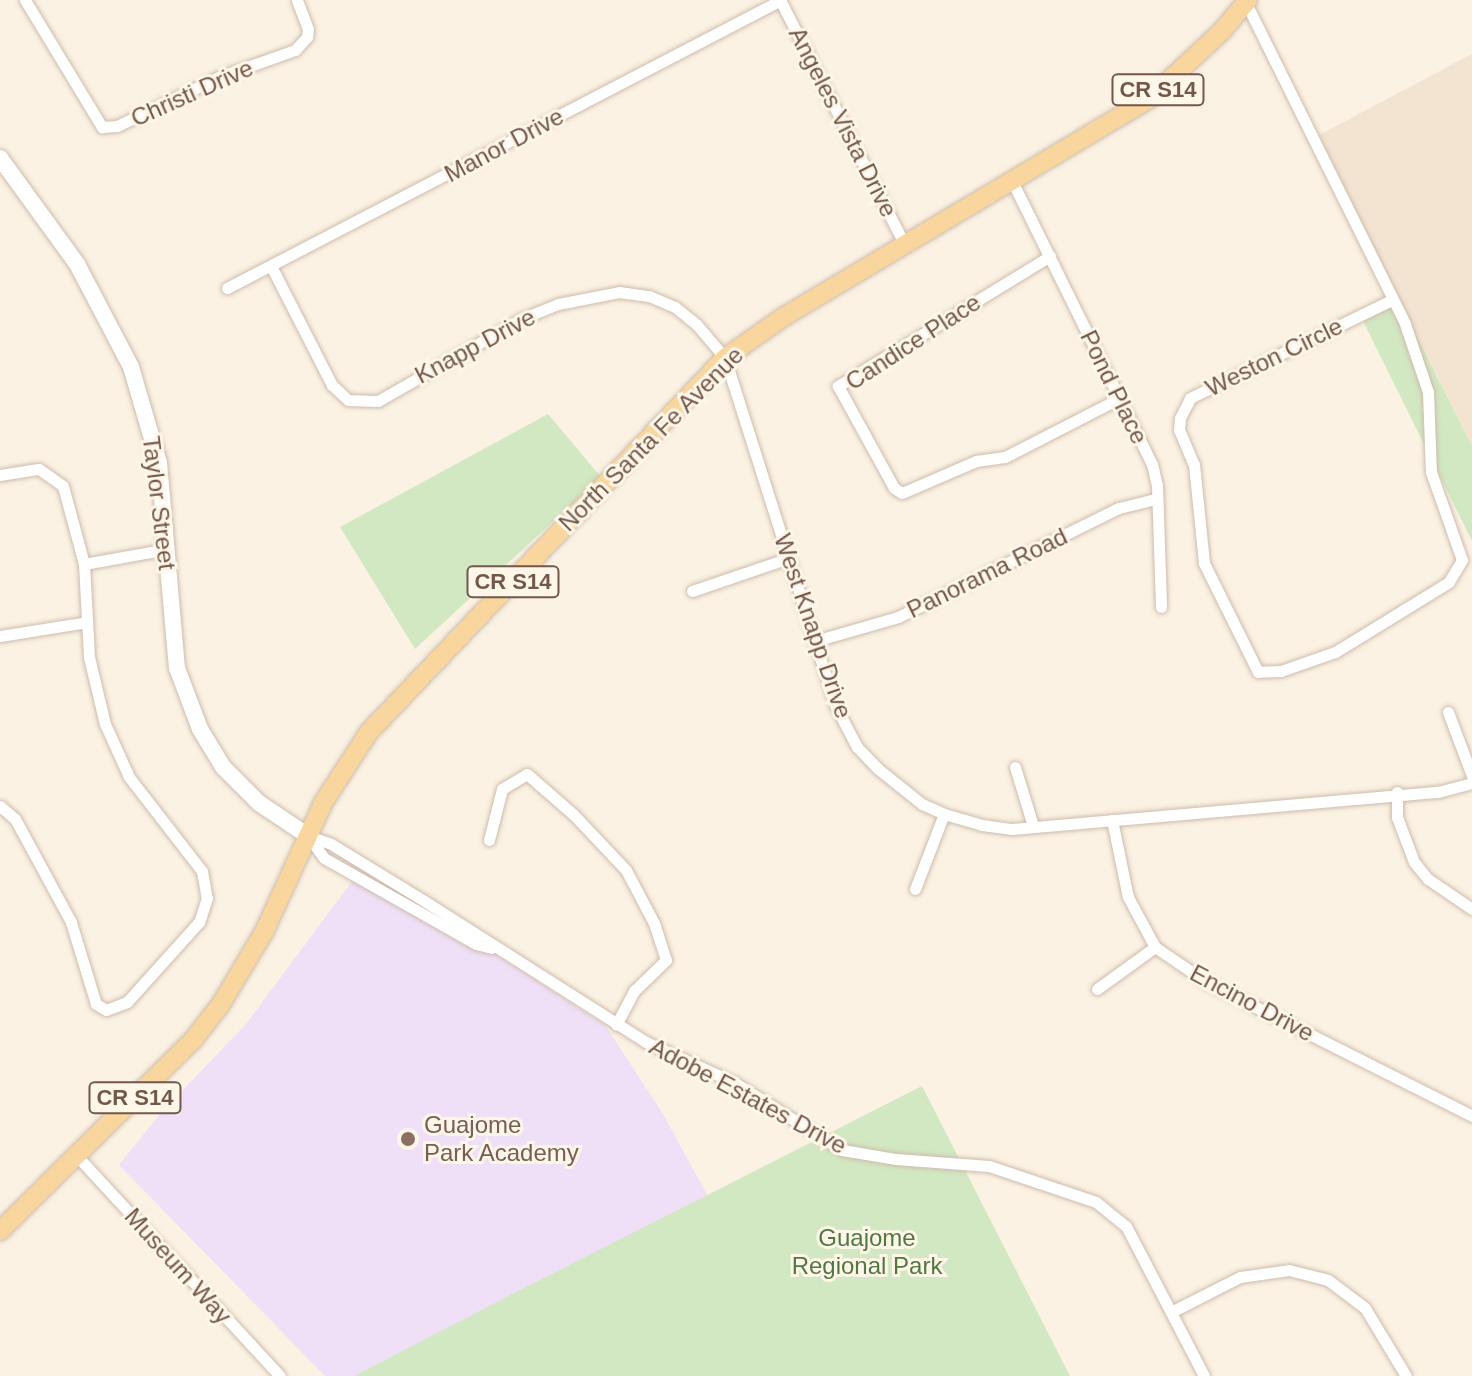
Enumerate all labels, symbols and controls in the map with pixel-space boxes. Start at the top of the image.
street label: Angeles Vista Drive [783,22,903,222]
street label: Christi Drive [126,53,258,133]
road number: CR S14 [1110,72,1206,108]
street label: Manor Drive [440,102,568,188]
street label: Candice Place [840,288,986,396]
street label: Knapp Drive [410,302,540,390]
street label: Weston Circle [1201,311,1347,403]
street label: Pond Place [1074,326,1154,448]
street label: North Santa Fe Avenue [552,340,750,538]
street label: Taylor Street [136,434,182,572]
street label: Panorama Road [902,522,1072,624]
street label: West Knapp Drive [768,530,858,722]
road number: CR S14 [465,564,561,600]
street label: Encino Drive [1185,958,1319,1048]
street label: Adobe Estates Drive [645,1032,851,1160]
road number: CR S14 [87,1080,183,1116]
place label: Guajome Park Academy [424,1111,580,1167]
marker: Guajome Park Academy [399,1130,417,1148]
street label: Museum Way [119,1202,237,1330]
park label: Guajome Regional Park [792,1224,942,1280]

